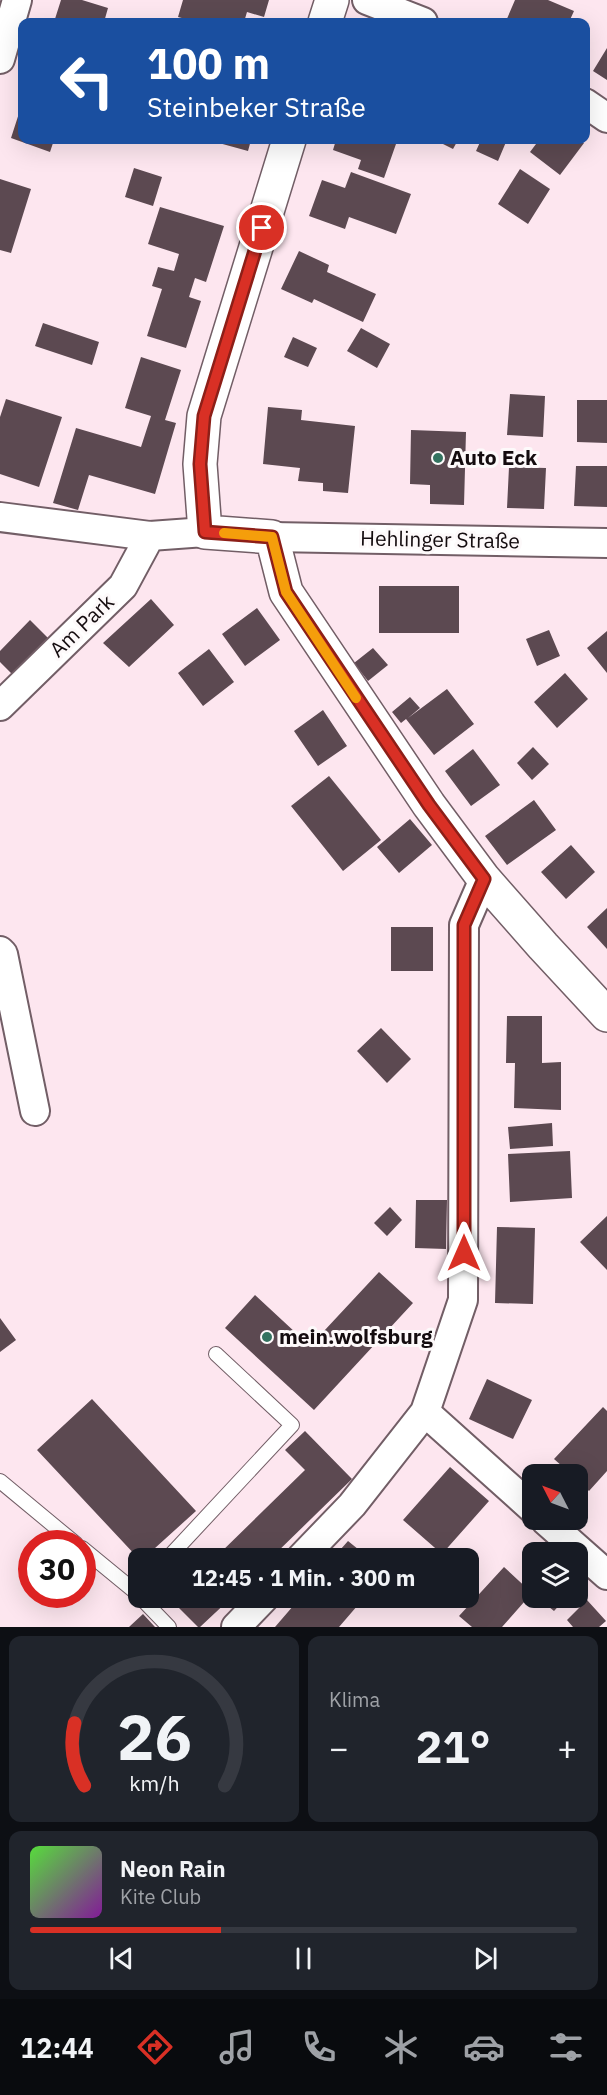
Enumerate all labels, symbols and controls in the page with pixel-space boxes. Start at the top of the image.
text: 100 m [147,36,270,91]
icon: left [48,42,126,120]
text: Steinbeker Straße [147,89,366,124]
pin [236,202,287,253]
icon: arrive [245,211,278,244]
place label: Auto Eck [450,443,538,471]
marker: Auto Eck [431,451,445,465]
street label: Hehlinger Straße [360,524,520,554]
street label: Am Park [43,588,120,663]
position arrow [432,1221,496,1285]
place label: mein.wolfsburg [279,1322,433,1350]
marker: mein.wolfsburg [260,1330,274,1344]
north arrow [522,1464,588,1530]
map controls [522,1464,588,1608]
speed limit sign: 30 [18,1530,96,1608]
button: layers [522,1542,588,1608]
text: 12:45 · 1 Min. · 300 m [192,1563,415,1592]
text: Klima [329,1686,380,1713]
text: 26 [117,1696,191,1777]
text: 21° [415,1717,491,1775]
text: − [329,1726,349,1769]
text: + [557,1726,577,1769]
text: km/h [129,1769,179,1797]
text: Neon Rain [120,1854,226,1883]
text: Kite Club [120,1883,201,1910]
icon: previous [105,1942,138,1975]
icon: pause [287,1942,320,1975]
icon: next [469,1942,502,1975]
icon: directions [134,2026,176,2068]
icon: music [216,2026,258,2068]
icon: phone [298,2026,340,2068]
icon: climate [380,2026,422,2068]
icon: car [463,2026,505,2068]
icon: filters [545,2026,587,2068]
text: 12:44 [20,2030,94,2065]

